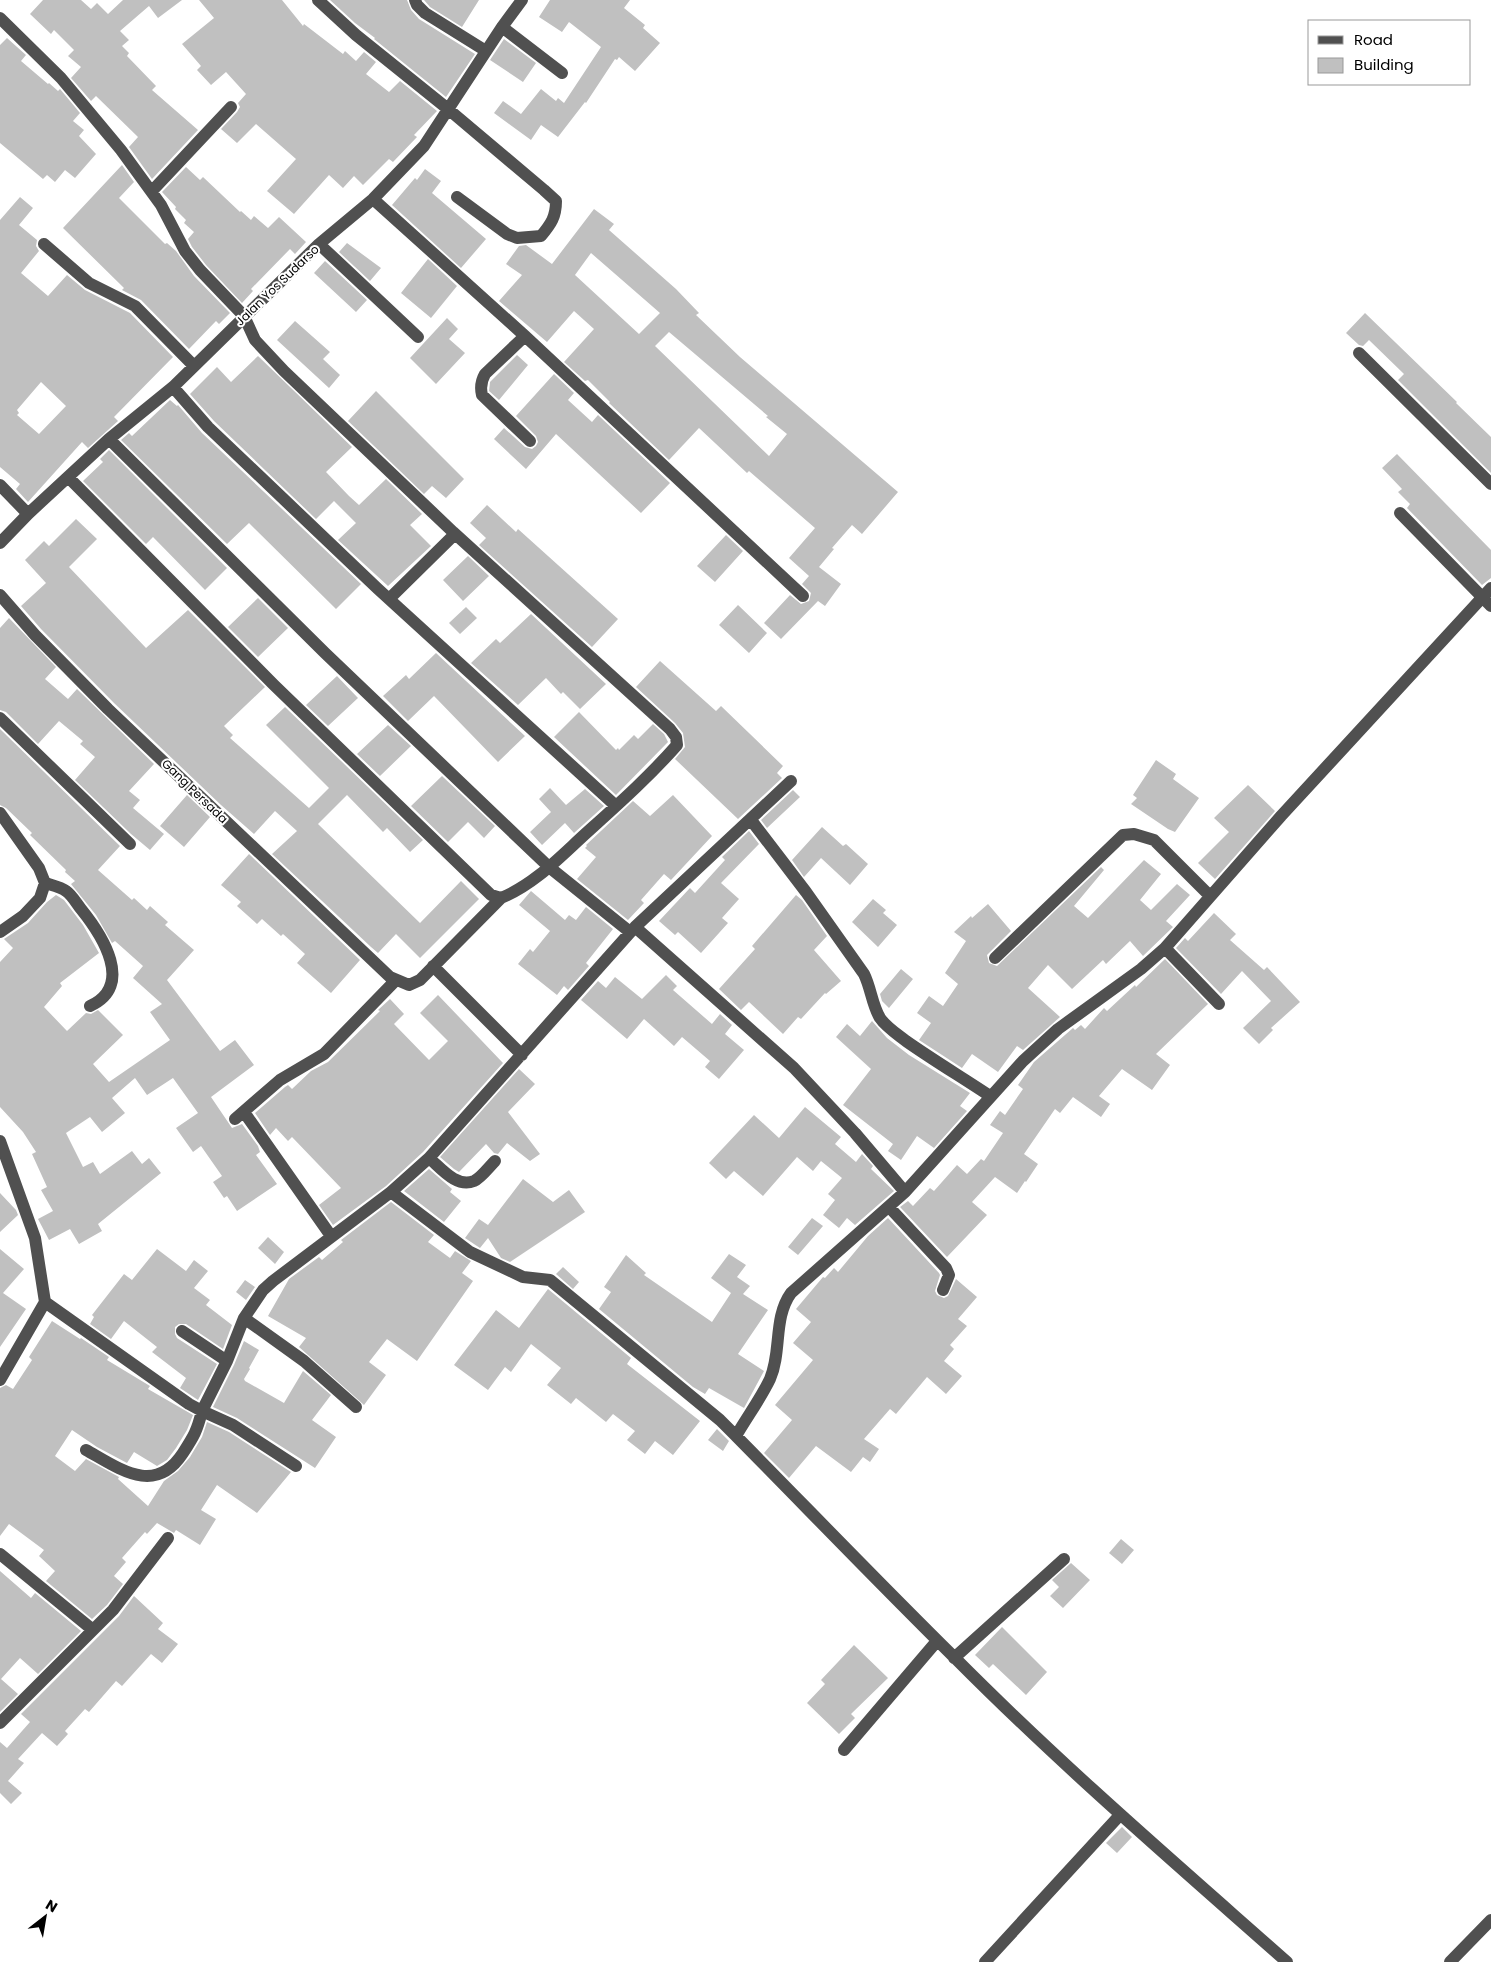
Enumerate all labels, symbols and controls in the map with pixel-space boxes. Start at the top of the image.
legend [1308,20,1471,85]
text: Road [1354,29,1393,50]
text: Building [1354,54,1414,75]
street label: Jalan Yos Sudarso [232,240,323,329]
street label: Gang Persada [158,755,232,827]
north arrow [20,1892,70,1942]
text: N [42,1895,61,1917]

